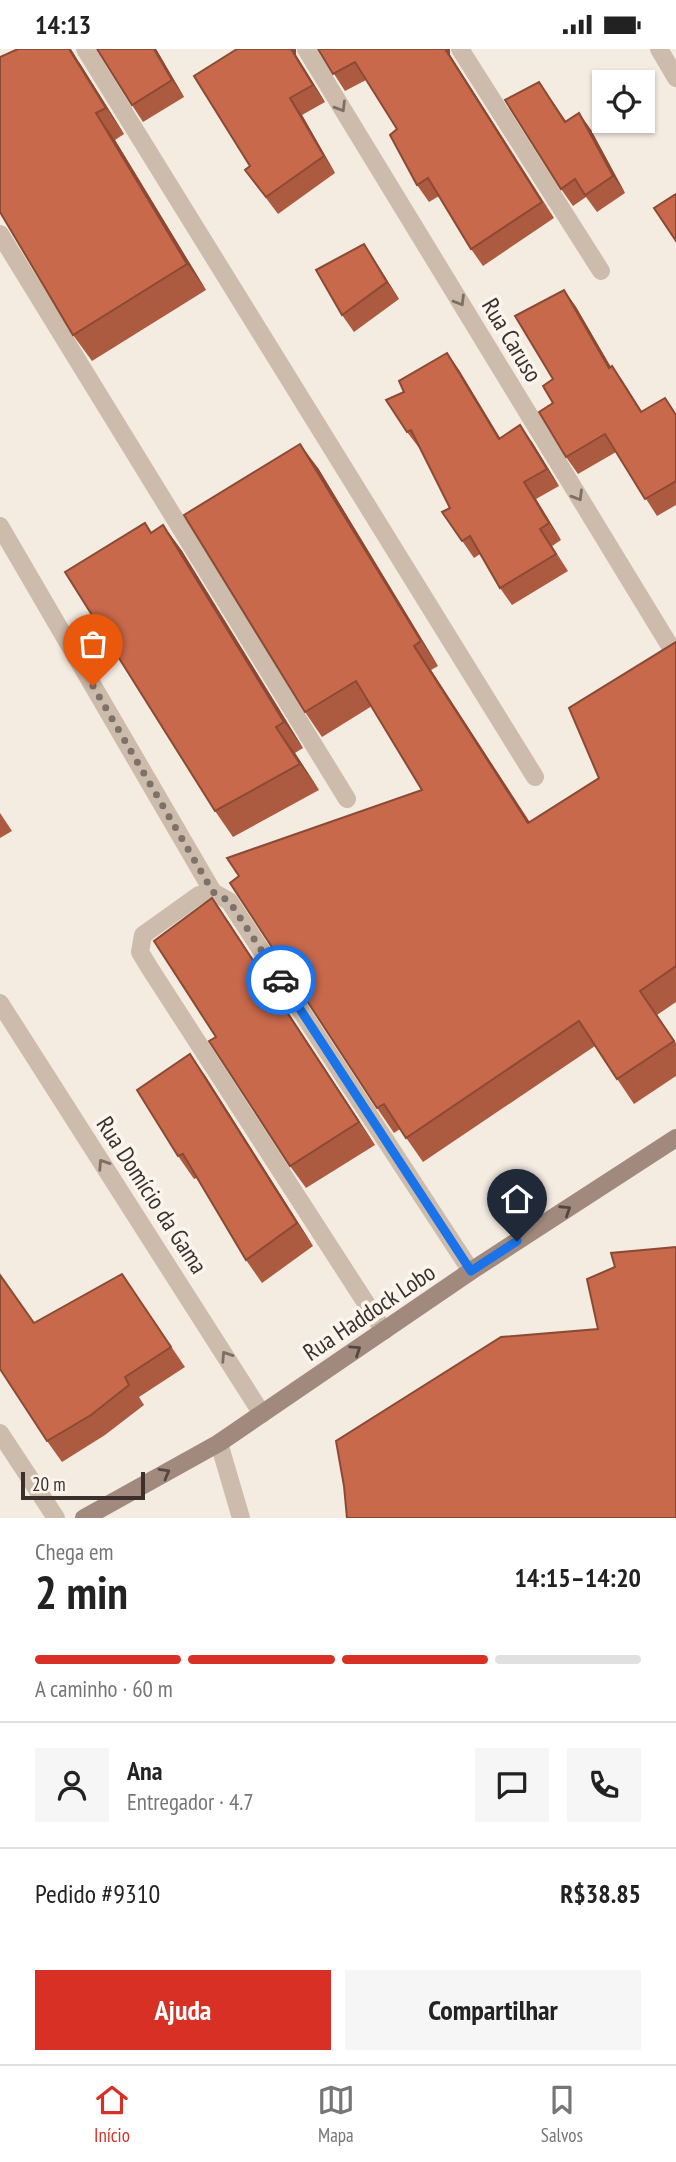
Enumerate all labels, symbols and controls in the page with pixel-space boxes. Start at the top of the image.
text: 14:13 [35,8,91,41]
map controls [592,70,655,133]
button: locate [592,70,655,133]
one-way arrow [333,100,346,113]
street label: Rua Caruso [475,292,549,388]
one-way arrow [451,294,464,307]
one-way arrow [570,488,583,501]
pin [63,614,123,686]
icon: bag [74,625,112,663]
courier [246,945,316,1015]
icon: car [262,961,300,999]
street label: Rua Domício da Gama [90,1111,214,1279]
one-way arrow [98,1159,111,1172]
pin [487,1169,547,1241]
icon: home [498,1180,536,1218]
one-way arrow [558,1205,571,1218]
street label: Rua Haddock Lobo [297,1256,441,1368]
one-way arrow [349,1345,362,1358]
one-way arrow [221,1351,234,1364]
one-way arrow [158,1468,170,1481]
scale bar [21,1469,145,1501]
text: 20 m [32,1472,66,1496]
text: Chega em [35,1537,113,1566]
text: 14:15–14:20 [514,1561,641,1594]
text: 2 min [35,1562,128,1622]
text: A caminho · 60 m [35,1674,173,1703]
button: person [35,1748,109,1822]
button: chat [475,1748,549,1822]
button: phone [567,1748,641,1822]
text: Ana [127,1754,162,1787]
text: Entregador · 4.7 [127,1787,254,1816]
text: Pedido #9310 [35,1877,160,1910]
text: R$38.85 [560,1877,641,1910]
button: Ajuda [35,1970,331,2050]
button: Compartilhar [345,1970,641,2050]
tab: Início [93,2081,131,2147]
tab: Mapa [317,2081,355,2147]
tab: Salvos [541,2081,583,2147]

